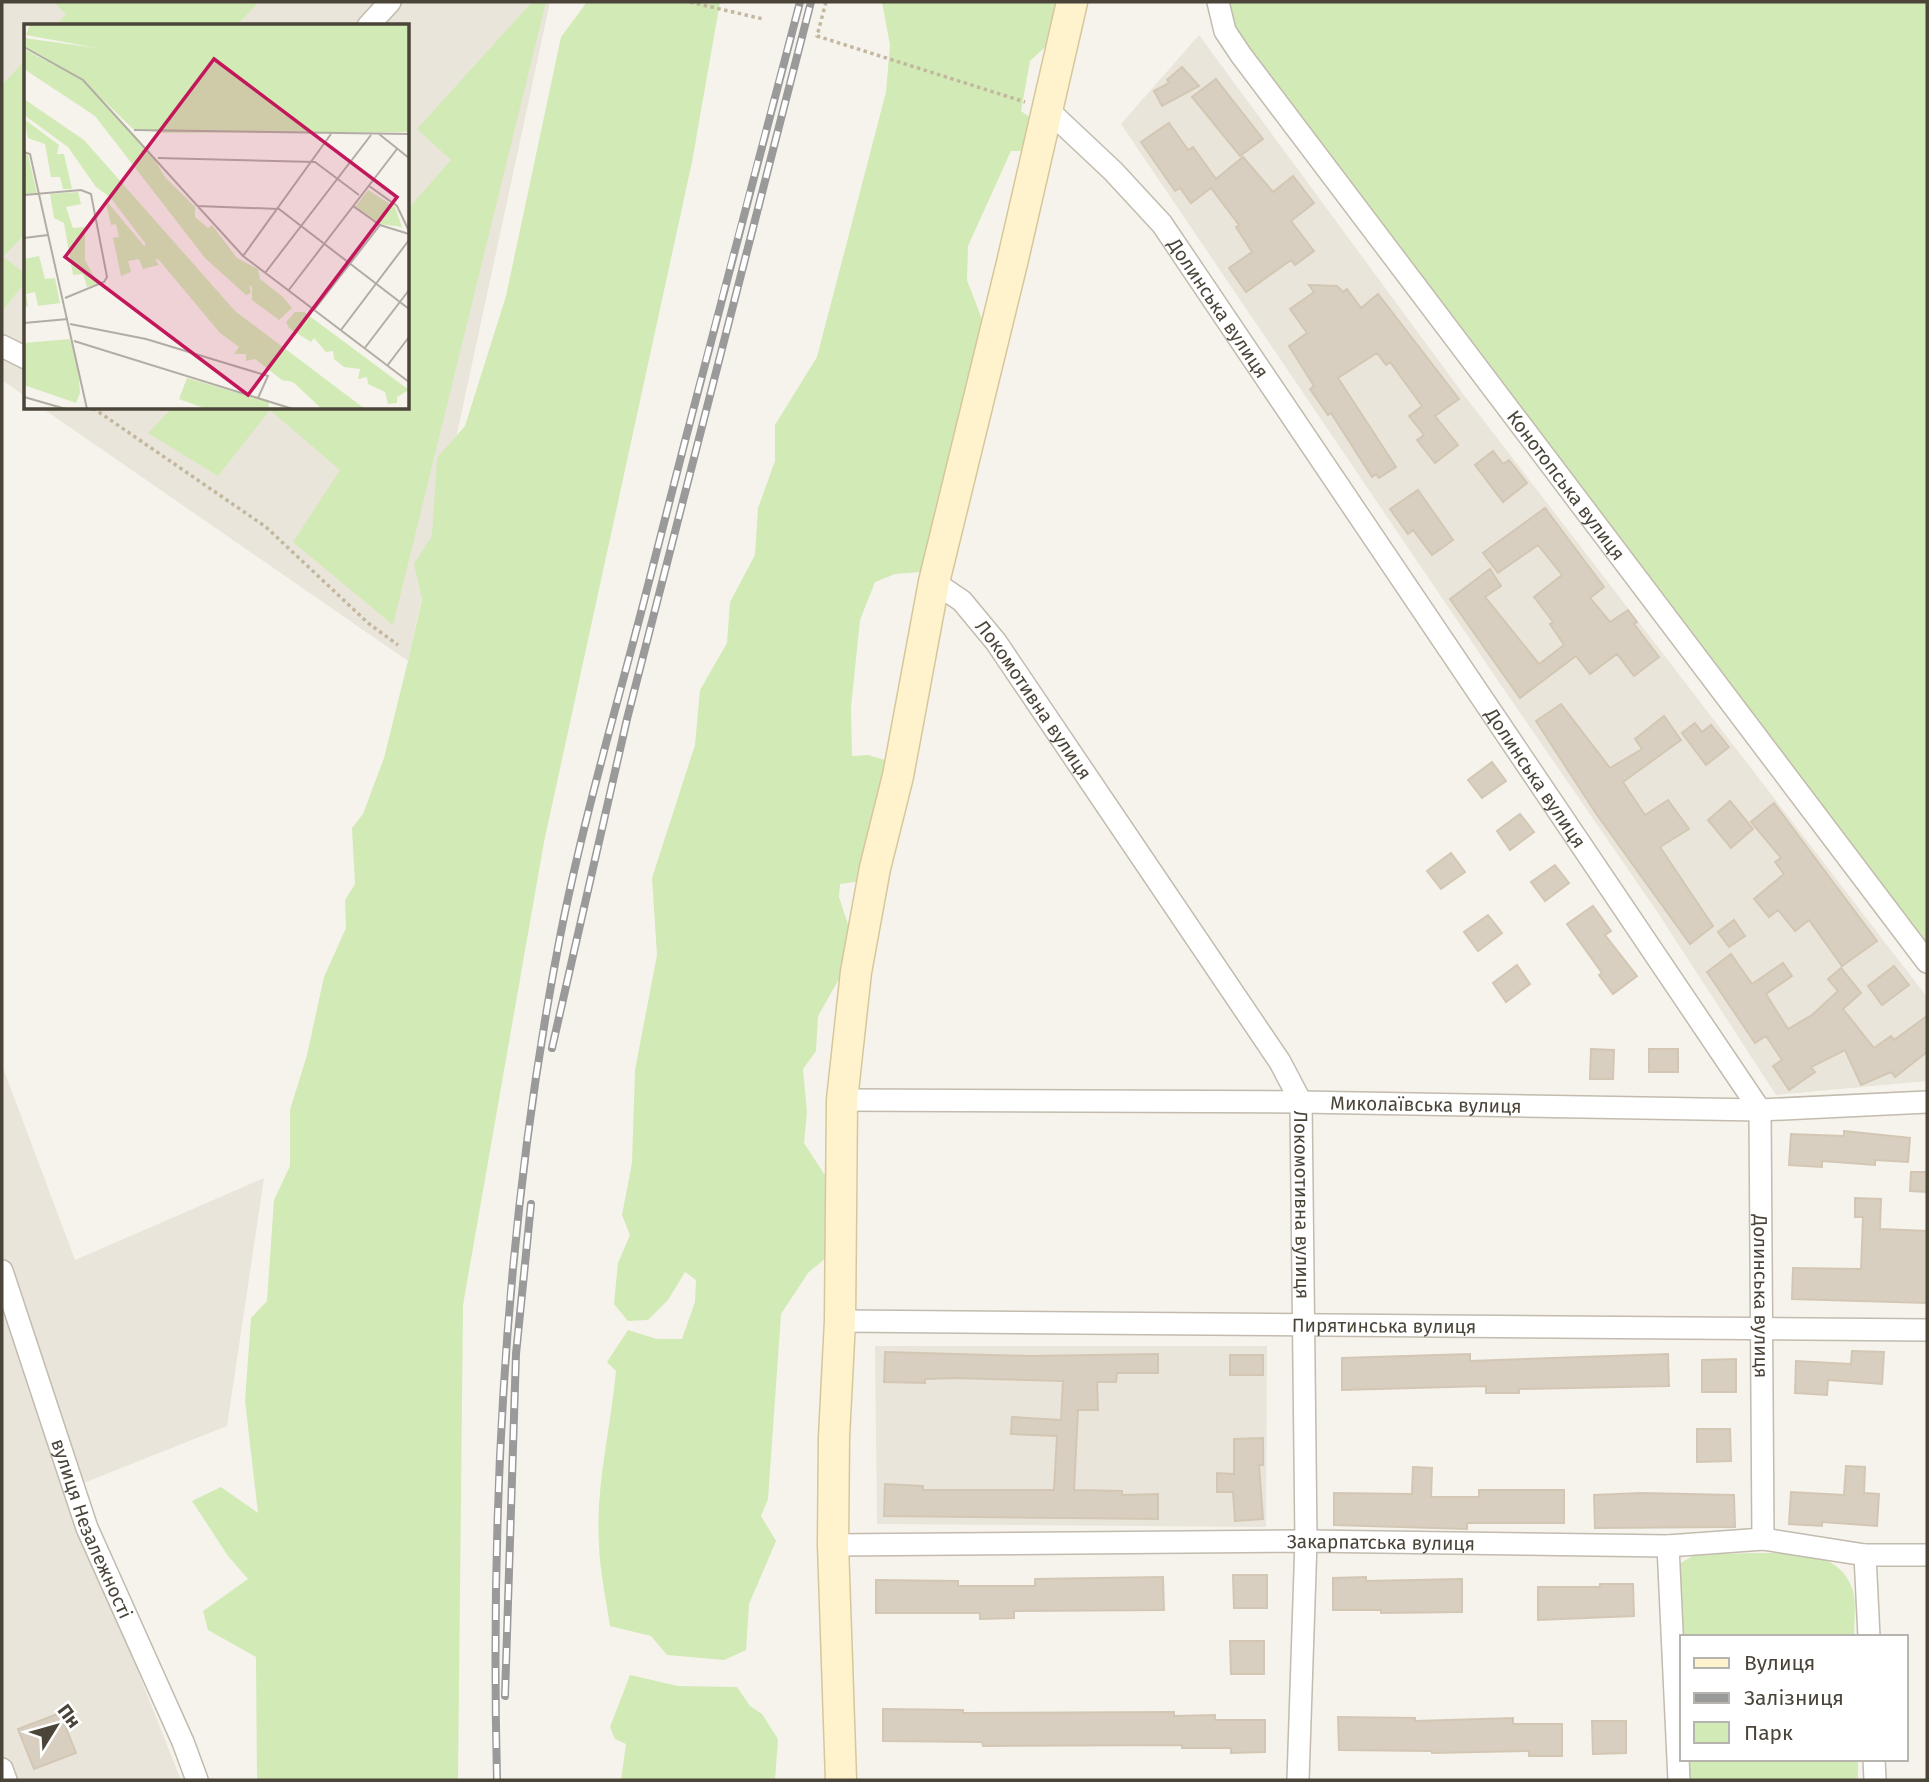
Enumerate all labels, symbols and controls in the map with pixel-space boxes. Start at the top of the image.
inset map [24,24,410,410]
street label: Долинська вулиця [1163,233,1274,382]
street label: Конотопська вулиця [1502,406,1630,565]
street label: Локомотивна вулиця [971,615,1097,784]
street label: Долинська вулиця [1480,703,1591,852]
street label: Миколаївська вулиця [1330,1091,1522,1117]
street label: Локомотивна вулиця [1290,1110,1315,1299]
street label: Долинська вулиця [1749,1213,1773,1378]
street label: Пирятинська вулиця [1292,1313,1476,1338]
street label: вулиця Незалежності [47,1436,138,1622]
street label: Закарпатська вулиця [1287,1529,1475,1555]
legend [1680,1635,1908,1761]
text: Вулиця [1744,1650,1815,1676]
text: Залізниця [1744,1685,1844,1711]
north arrow [21,1691,91,1761]
text: Пн [53,1700,86,1732]
text: Парк [1744,1720,1793,1746]

